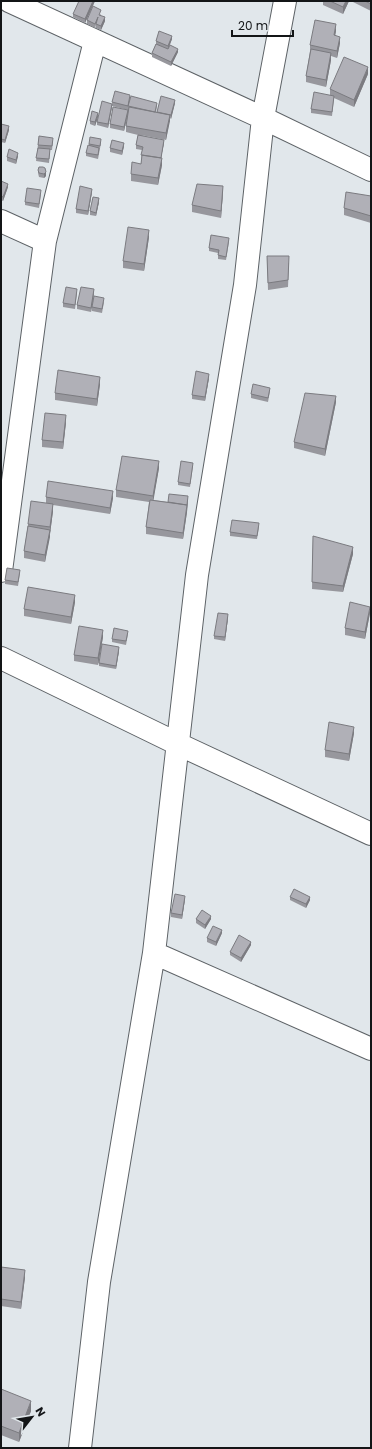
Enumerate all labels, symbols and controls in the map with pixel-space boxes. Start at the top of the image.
scale bar [232,12,293,38]
text: 20 m [238,17,268,34]
north arrow [12,1397,52,1437]
text: N [32,1404,50,1420]

